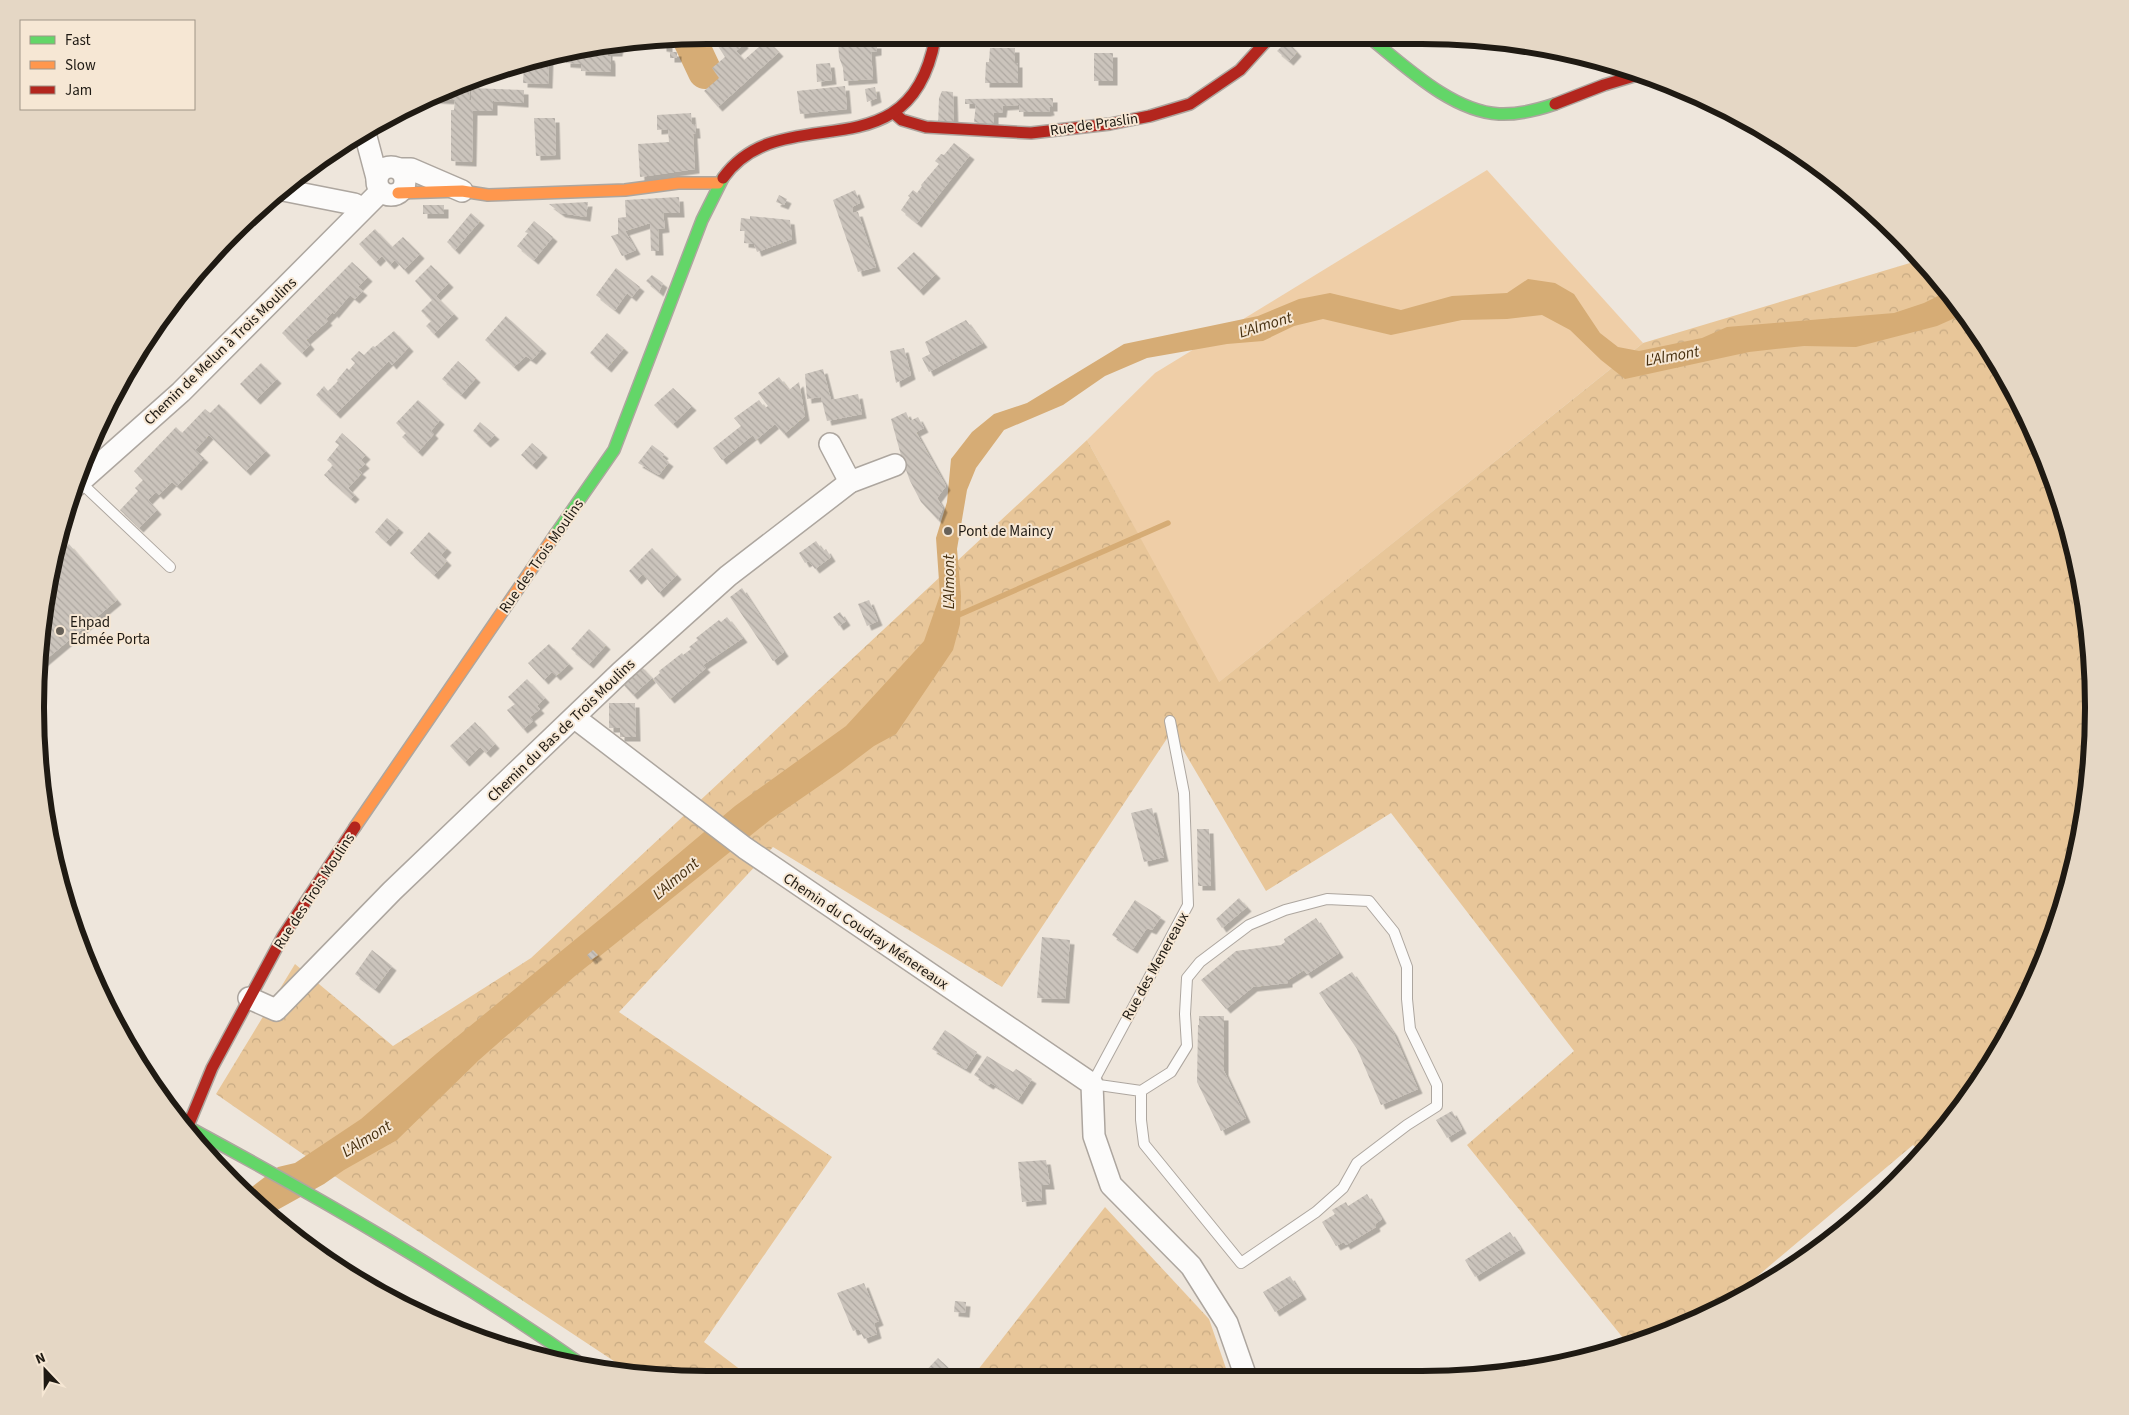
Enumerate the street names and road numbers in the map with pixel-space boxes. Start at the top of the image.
street label: Rue de Praslin [1049,108,1140,141]
street label: Chemin de Melun à Trois Moulins [139,273,301,430]
street label: Rue des Trois Moulins [494,495,589,618]
street label: Chemin du Bas de Trois Moulins [483,654,640,807]
street label: Rue des Trois Moulins [269,829,360,954]
street label: Chemin du Coudray Ménereaux [779,868,953,995]
street label: Rue des Menereaux [1117,908,1194,1024]

